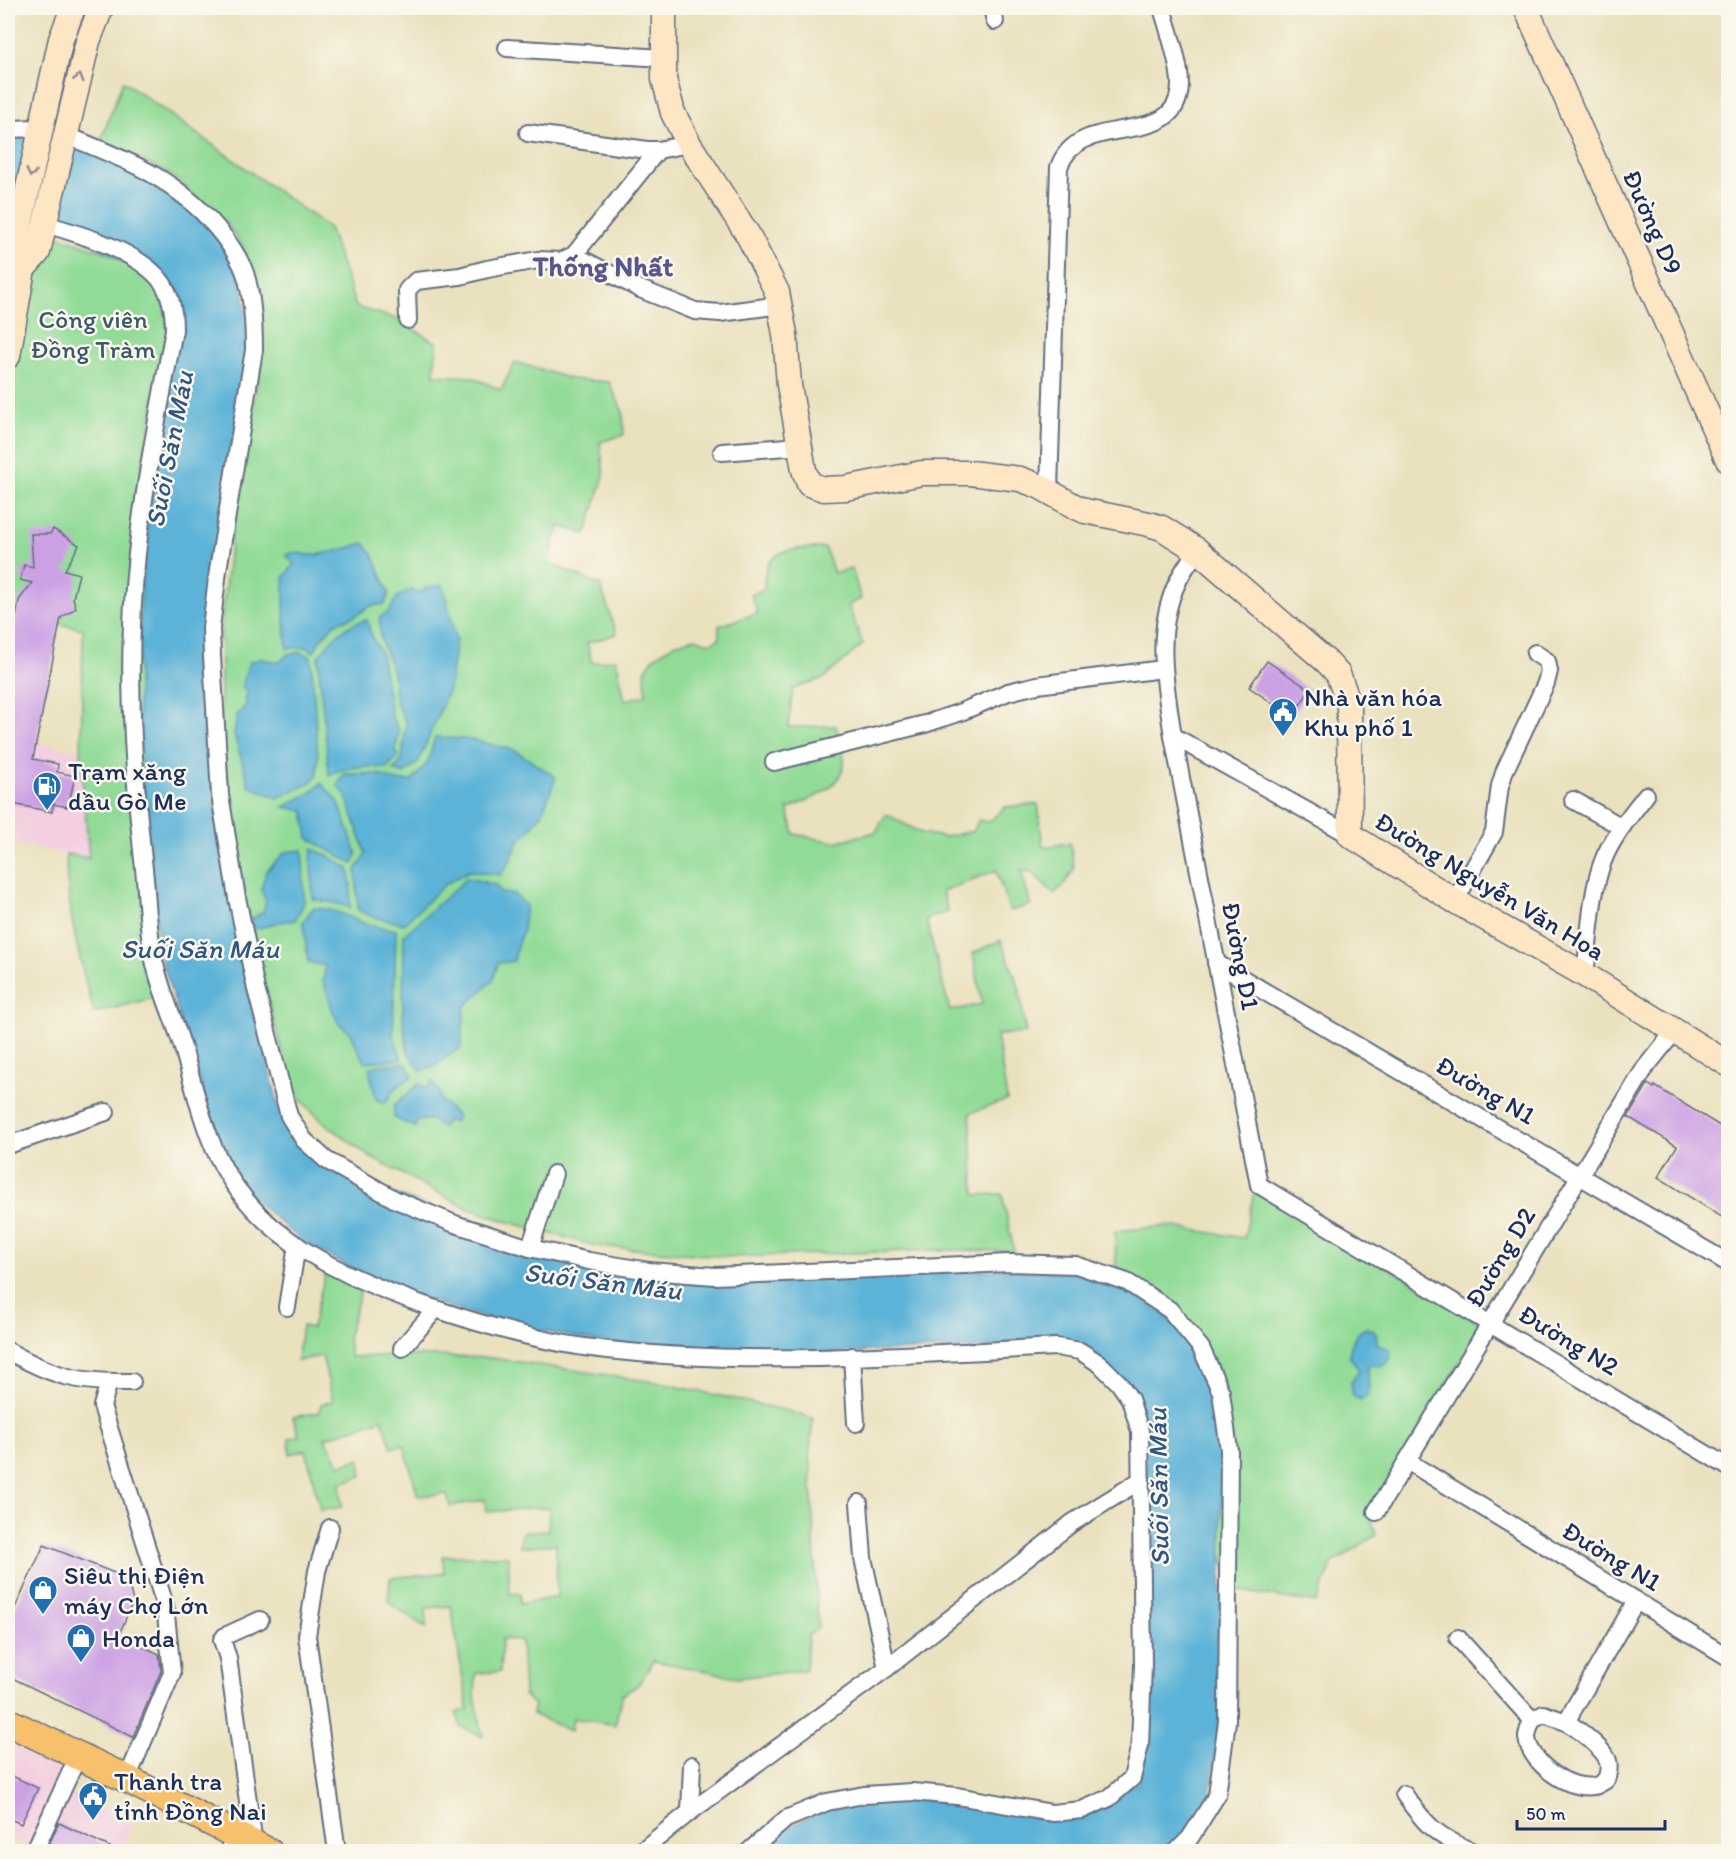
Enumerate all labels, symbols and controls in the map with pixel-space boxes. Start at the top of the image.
one-way arrow [72,74,85,84]
street label: Đường D9 [1616,165,1690,279]
one-way arrow [26,168,39,178]
district label: Thống Nhất [532,249,674,283]
park label: Công viên Đồng Tràm [30,303,156,365]
water label: Suối Săn Máu [138,367,201,530]
place label: Nhà văn hóa Khu phố 1 [1304,681,1442,743]
public building icon: Nhà văn hóa Khu phố 1 [1267,696,1299,738]
place label: Trạm xăng dầu Gò Me [68,755,187,817]
fuel station icon: Trạm xăng dầu Gò Me [31,770,63,812]
street label: Đường Nguyễn Văn Hoa [1369,805,1611,967]
street label: Đường D1 [1215,899,1267,1013]
water label: Suối Săn Máu [121,932,280,965]
street label: Đường N1 [1430,1049,1542,1131]
street label: Đường D2 [1458,1201,1542,1313]
water label: Suối Săn Máu [522,1255,685,1307]
street label: Đường N2 [1513,1298,1625,1383]
water label: Suối Săn Máu [1140,1407,1176,1566]
street label: Đường N1 [1557,1514,1667,1598]
place label: Siêu thị Điện máy Chợ Lớn [64,1559,209,1621]
shop icon: Siêu thị Điện máy Chợ Lớn [27,1574,59,1616]
shop icon: Honda [65,1622,97,1664]
place label: Honda [102,1622,175,1654]
place label: Thanh tra tỉnh Đồng Nai [114,1765,267,1827]
public building icon: Thanh tra tỉnh Đồng Nai [77,1780,109,1822]
scale bar [1517,1793,1666,1831]
text: 50 m [1526,1803,1566,1825]

